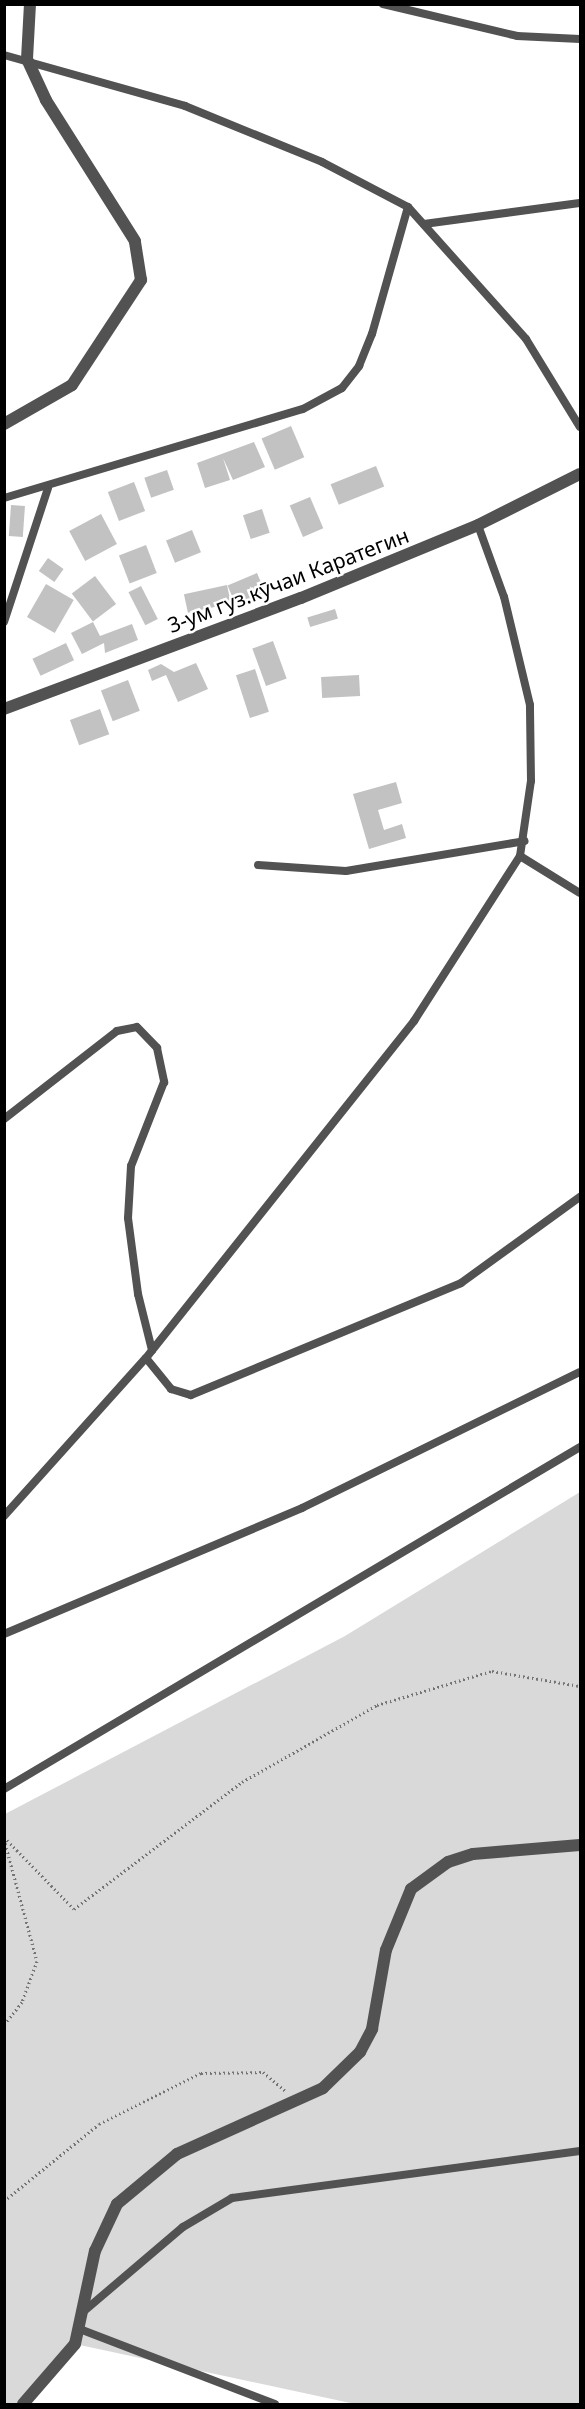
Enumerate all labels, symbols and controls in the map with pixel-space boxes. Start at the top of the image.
street label: 3-ум гуз.кӯчаи Каратегин [164,522,412,638]

